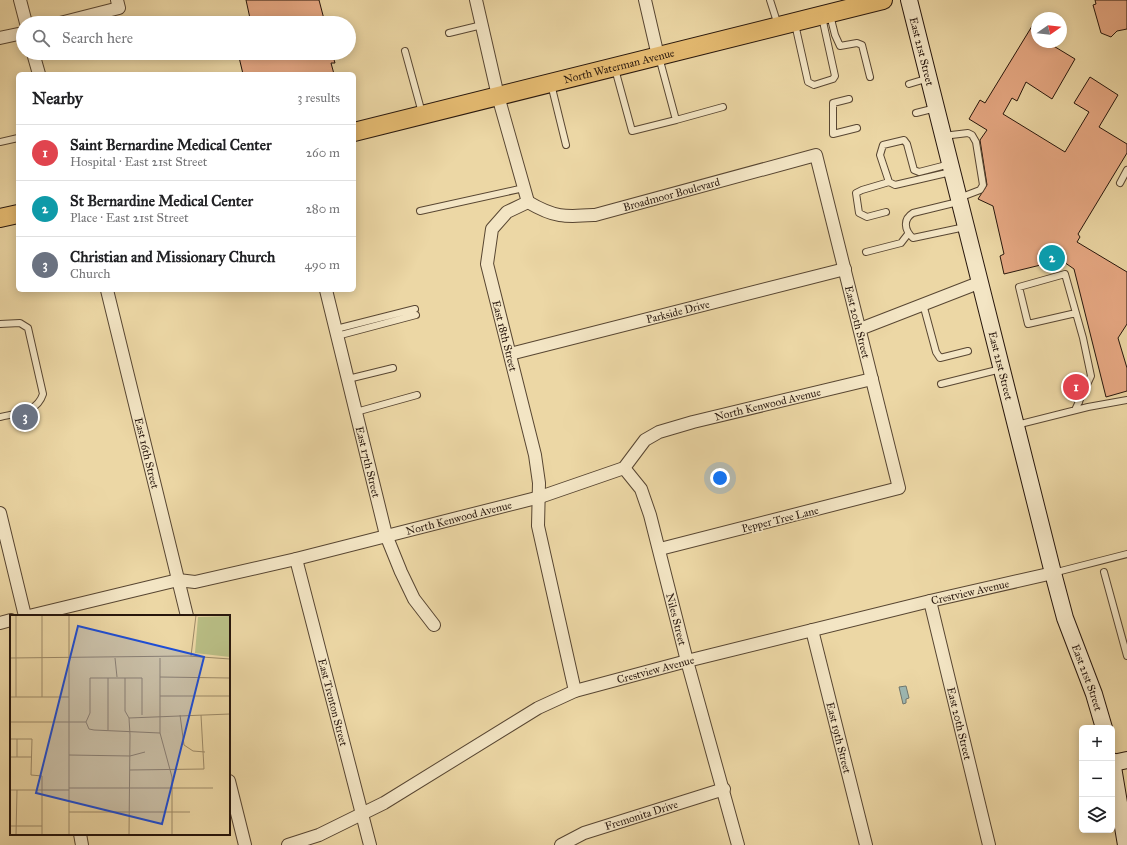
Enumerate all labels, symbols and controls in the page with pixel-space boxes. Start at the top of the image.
north arrow [1031,12,1067,48]
search box [16,16,356,60]
street label: East 21st Street [907,16,936,87]
icon: search [30,27,52,49]
text: Search here [62,29,133,47]
street label: North Waterman Avenue [562,46,676,86]
text: Nearby [32,88,83,109]
text: 3 results [297,90,340,106]
text: Saint Bernardine Medical Center [70,136,272,154]
text: 1 [42,145,48,161]
text: 260 m [306,145,340,161]
text: Hospital · East 21st Street [70,154,207,170]
street label: Broadmoor Boulevard [622,175,722,214]
text: St Bernardine Medical Center [70,192,253,210]
text: 2 [42,201,48,217]
text: 280 m [305,201,340,217]
text: Place · East 21st Street [70,210,189,226]
pin: 2 [1039,243,1065,273]
text: Christian and Missionary Church [70,248,275,266]
text: 3 [42,257,48,273]
text: 490 m [304,257,340,273]
text: Church [70,266,110,282]
street label: East 20th Street [842,284,872,360]
street label: Parkside Drive [645,298,711,326]
street label: East 18th Street [489,299,520,373]
street label: East 21st Street [986,330,1015,402]
pin: 1 [1063,372,1089,402]
street label: North Kenwood Avenue [713,385,823,424]
pin: 3 [12,402,38,432]
street label: East 16th Street [132,416,162,490]
street label: East 17th Street [353,425,383,499]
your location [710,468,730,488]
street label: North Kenwood Avenue [405,498,514,538]
street label: Pepper Tree Lane [740,504,820,535]
street label: Crestview Avenue [930,577,1011,608]
street label: Niles Street [663,592,689,647]
inset map [10,615,230,835]
street label: East 21st Street [1069,642,1105,713]
street label: Crestview Avenue [615,653,696,687]
street label: East Trenton Street [315,657,350,748]
street label: East 20th Street [944,686,974,761]
street label: East 19th Street [823,701,854,775]
map controls [1079,725,1115,833]
button: + [1079,725,1115,761]
button: − [1079,761,1115,797]
button: layers [1079,797,1115,833]
street label: Fremonita Drive [603,798,680,833]

